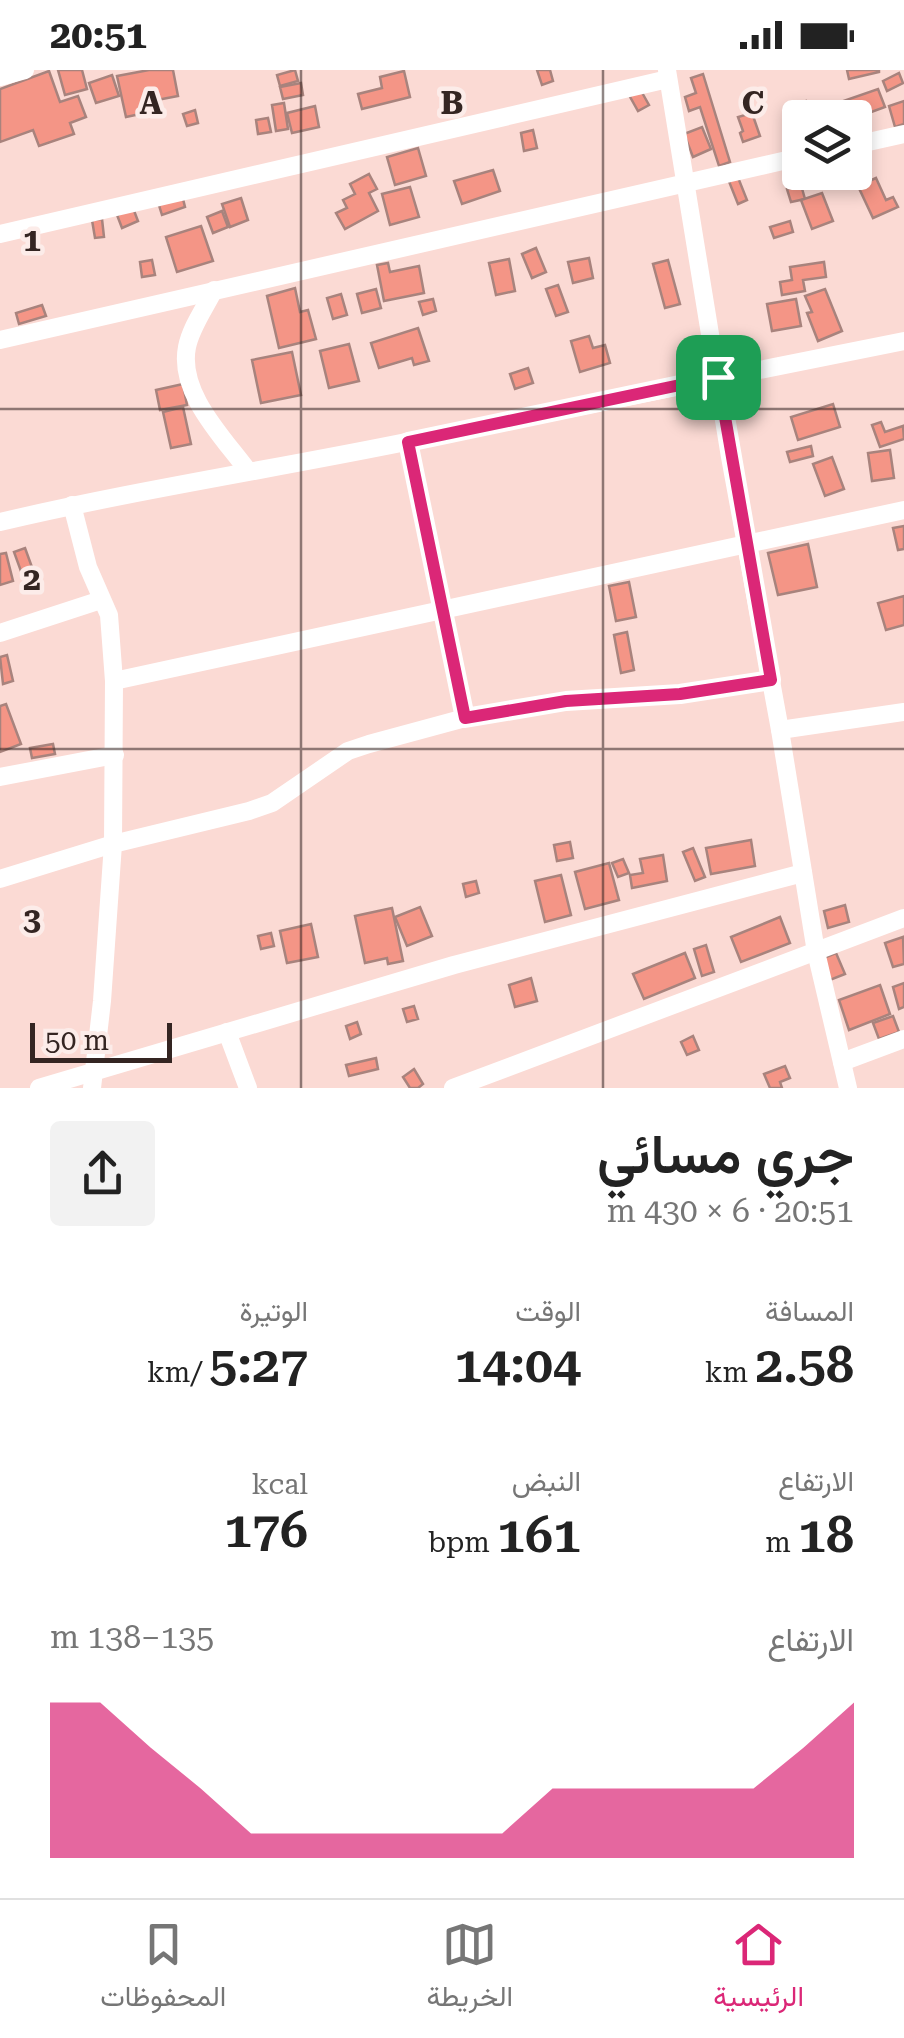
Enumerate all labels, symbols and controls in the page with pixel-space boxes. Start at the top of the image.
text: 20:51 [50,13,147,57]
text: A [139,84,163,122]
text: B [440,84,464,122]
text: C [742,84,764,122]
map controls [782,100,872,190]
button: layers [782,100,872,190]
text: 1 [23,221,41,259]
pin [676,335,761,420]
icon: arrive [691,350,746,405]
text: 2 [23,560,41,598]
text: 3 [23,900,41,938]
scale bar [30,1018,172,1063]
text: 50 m [45,1024,109,1057]
button: share [50,1121,155,1226]
text: جري مسائي [597,1122,854,1186]
text: 20:51 · 6 × 430 m [607,1192,854,1230]
text: الوتيرة [240,1295,308,1328]
text: الوقت [515,1295,581,1328]
text: المسافة [765,1295,854,1328]
text: 5:27 [209,1336,308,1394]
text: 14:04 [454,1336,581,1394]
text: 2.58 [755,1336,854,1394]
text: /km [147,1356,209,1389]
text: km [705,1356,755,1389]
text: النبض [512,1465,581,1498]
text: الارتفاع [778,1465,854,1498]
text: kcal [252,1468,308,1501]
text: 176 [224,1501,308,1559]
text: 161 [497,1506,581,1564]
text: 18 [798,1506,854,1564]
text: bpm [428,1526,497,1559]
text: m [765,1526,798,1559]
text: 135–138 m [50,1618,214,1656]
text: الارتفاع [767,1621,854,1659]
tab: المحفوظات [100,1917,226,2021]
tab: الخريطة [427,1917,513,2021]
tab: الرئيسية [713,1917,804,2021]

